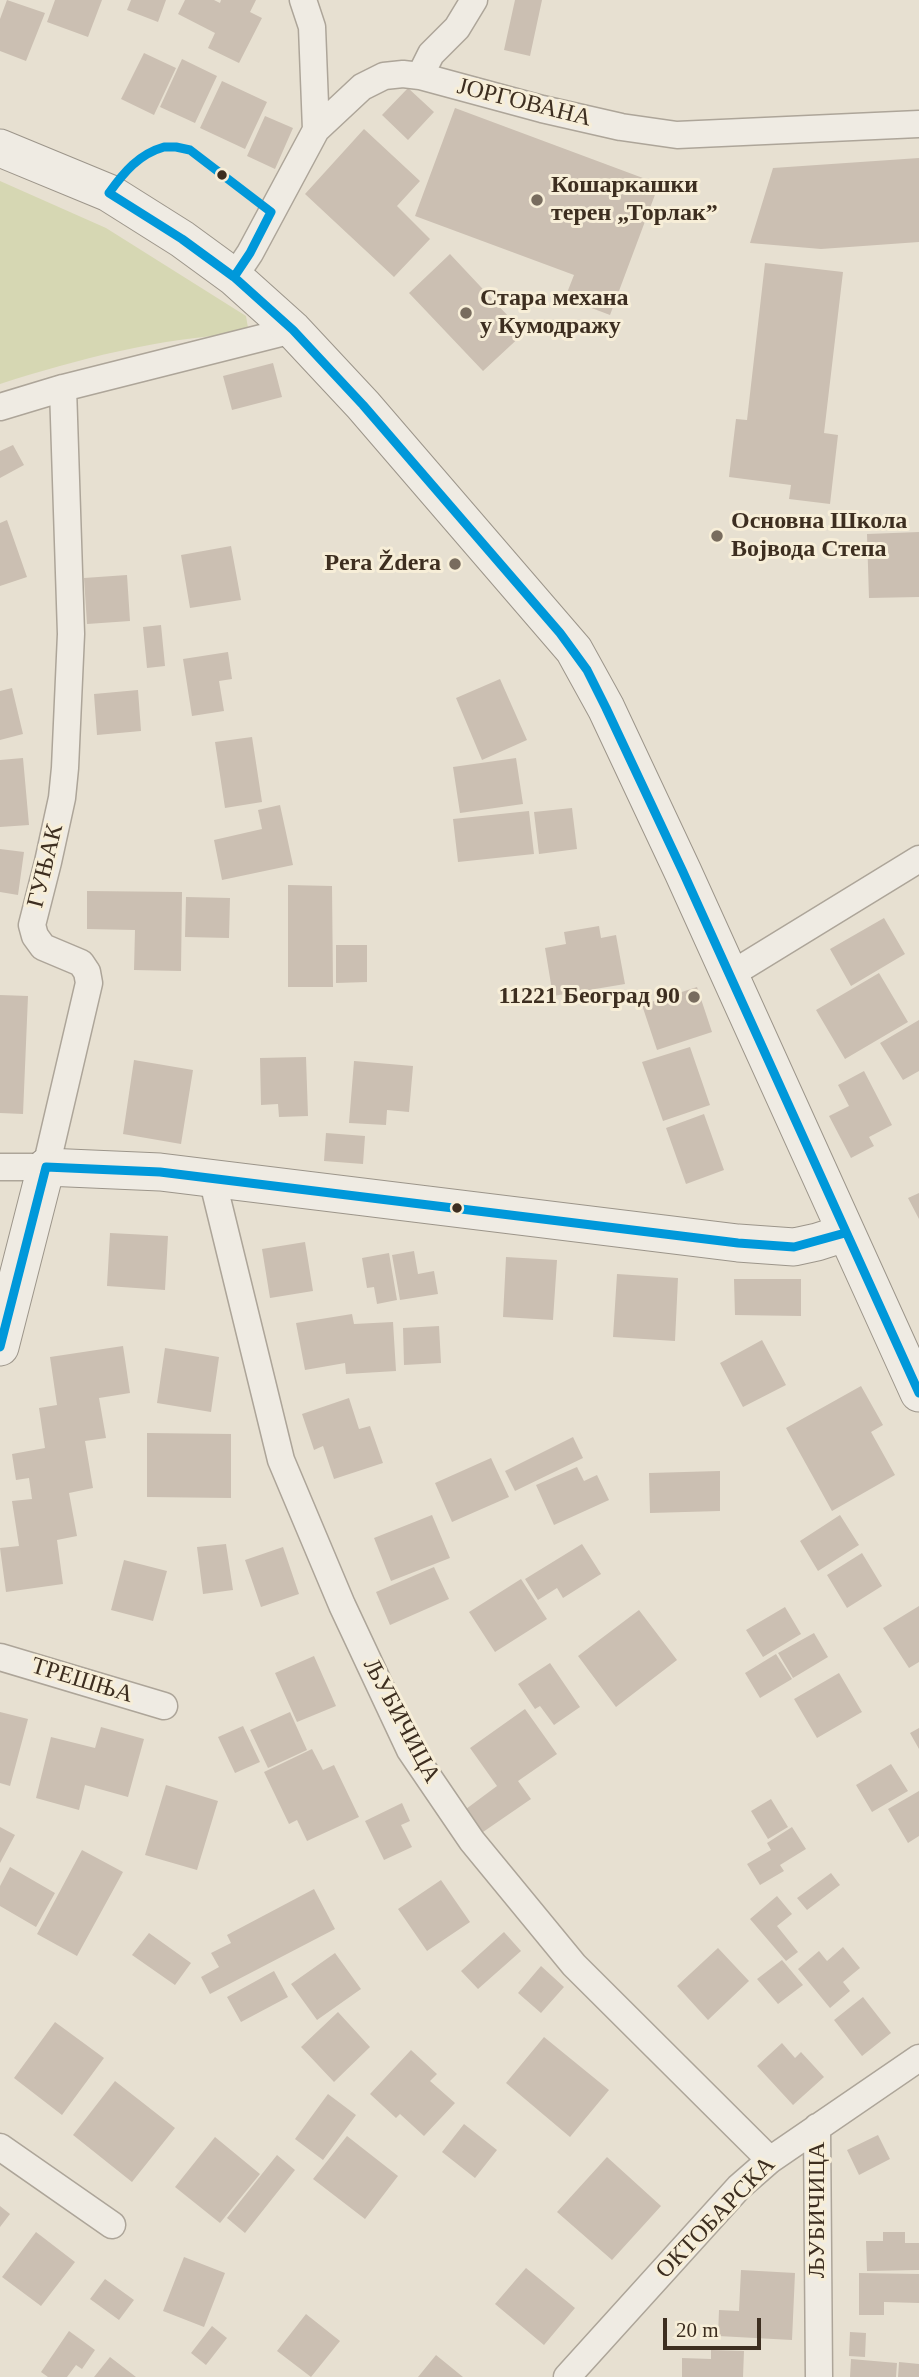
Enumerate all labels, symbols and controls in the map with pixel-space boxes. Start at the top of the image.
street label: ЈОРГОВАНА [454,72,594,134]
unlabelled marker [215,168,229,182]
place label: Кошаркашки терен „Торлак” [551,172,718,228]
marker: Кошаркашки терен „Торлак” [529,192,545,208]
place label: Стара механа у Кумодражу [480,285,628,341]
marker: Стара механа у Кумодражу [458,305,474,321]
place label: Основна Школа Војвода Степа [731,508,907,564]
marker: Основна Школа Војвода Степа [709,528,725,544]
place label: Pera Ždera [324,550,441,578]
marker: Pera Ždera [447,556,463,572]
street label: ГУЊАК [22,821,70,911]
place label: 11221 Београд 90 [498,983,680,1011]
marker: 11221 Београд 90 [686,989,702,1005]
unlabelled marker [450,1201,464,1215]
street label: ТРЕШЊА [28,1652,136,1710]
street label: ЉУБИЧИЦА [356,1654,446,1788]
street label: ЉУБИЧИЦА [804,2142,832,2278]
street label: ОКТОБАРСКА [650,2151,782,2285]
scale bar [667,2304,765,2348]
text: 20 m [676,2318,719,2342]

